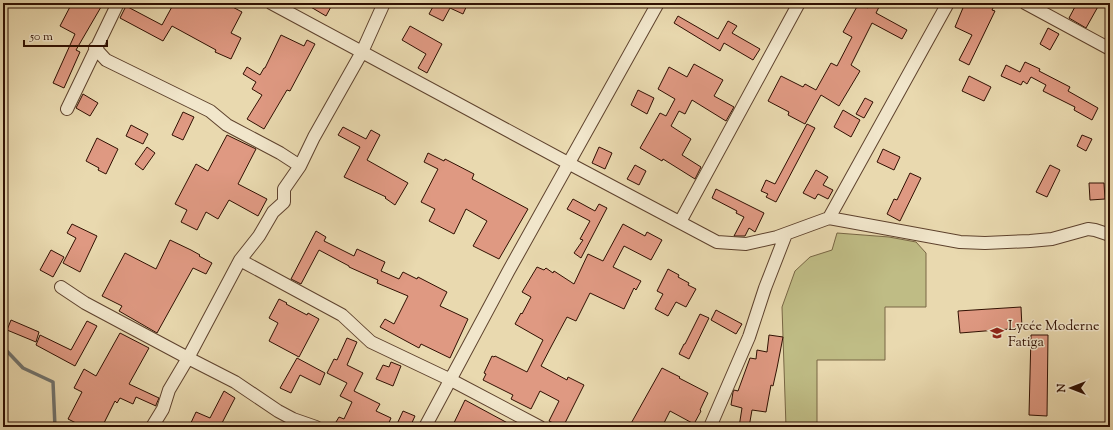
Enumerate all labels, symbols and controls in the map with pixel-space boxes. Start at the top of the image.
scale bar [24,22,107,48]
text: 50 m [29,28,53,46]
place label: Lycée Moderne Fatiga [1008,317,1100,353]
school or university icon: Lycée Moderne Fatiga [989,325,1005,341]
north arrow [1051,368,1091,408]
text: N [1054,383,1070,393]

